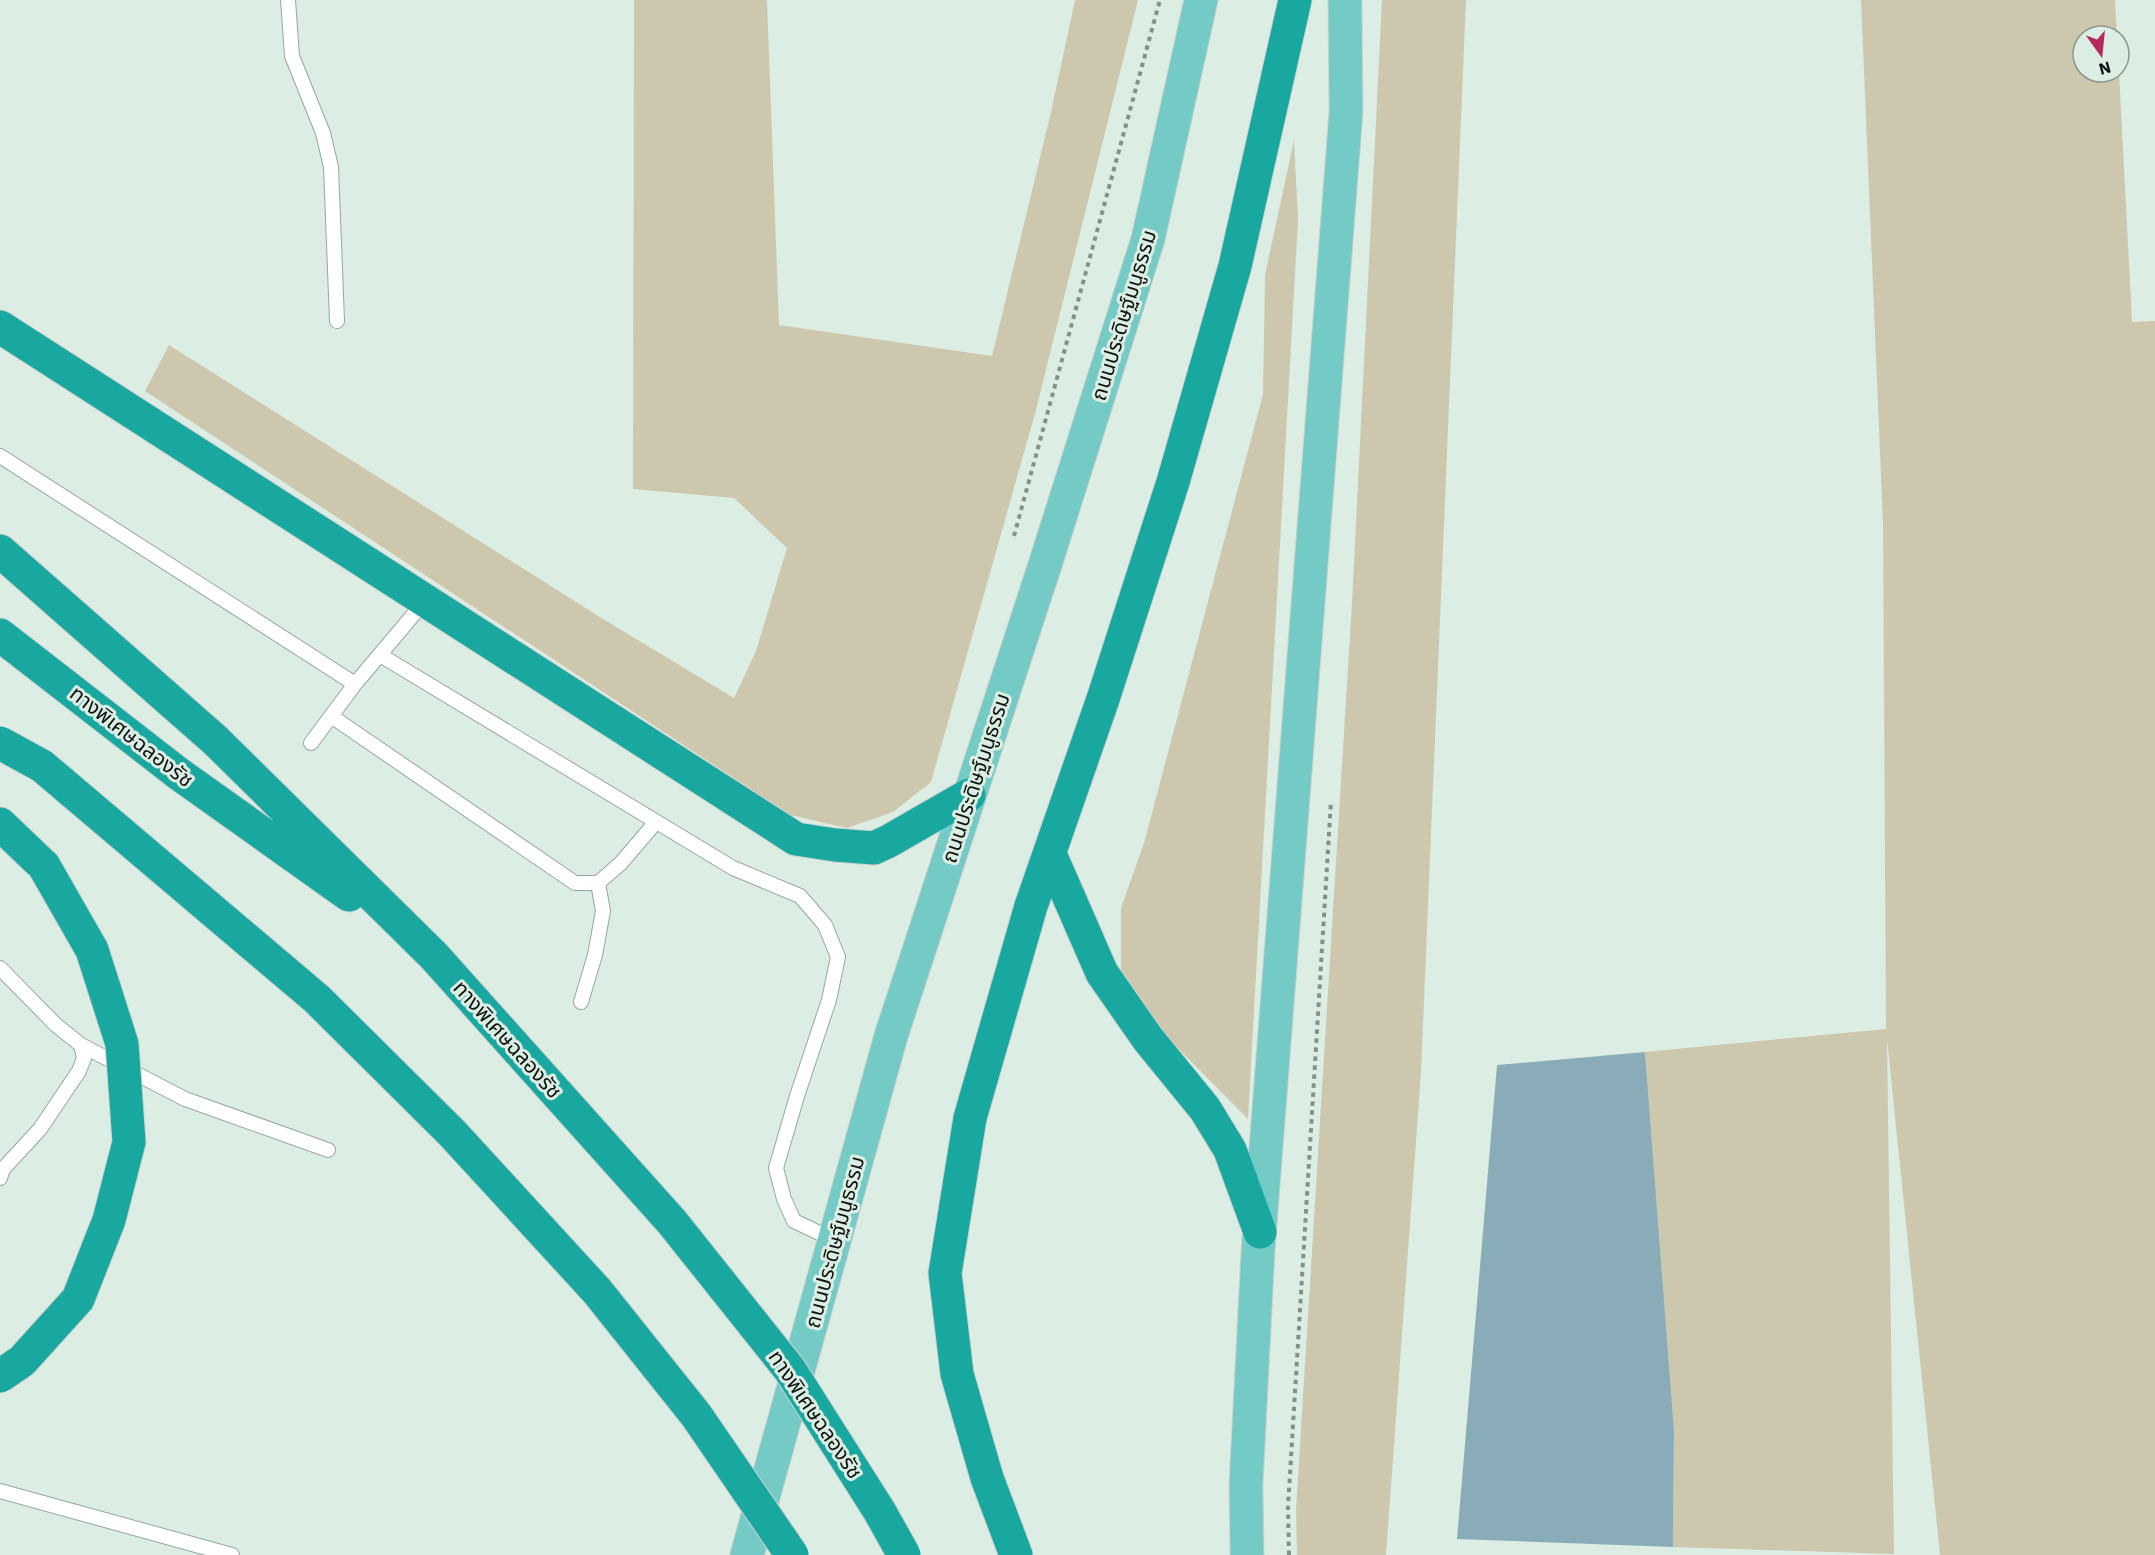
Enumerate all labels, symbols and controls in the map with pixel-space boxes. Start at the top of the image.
north arrow [2071,24,2131,84]
text: N [2097,57,2113,80]
street label: ถนนประดิษฐ์มนูธรรม [1084,226,1162,404]
street label: ทางพิเศษฉลองรัช [64,679,200,793]
street label: ถนนประดิษฐ์มนูธรรม [934,690,1016,866]
street label: ทางพิเศษฉลองรัช [448,974,568,1104]
street label: ถนนประดิษฐ์มนูธรรม [798,1153,870,1331]
street label: ทางพิเศษฉลองรัช [763,1344,869,1484]

